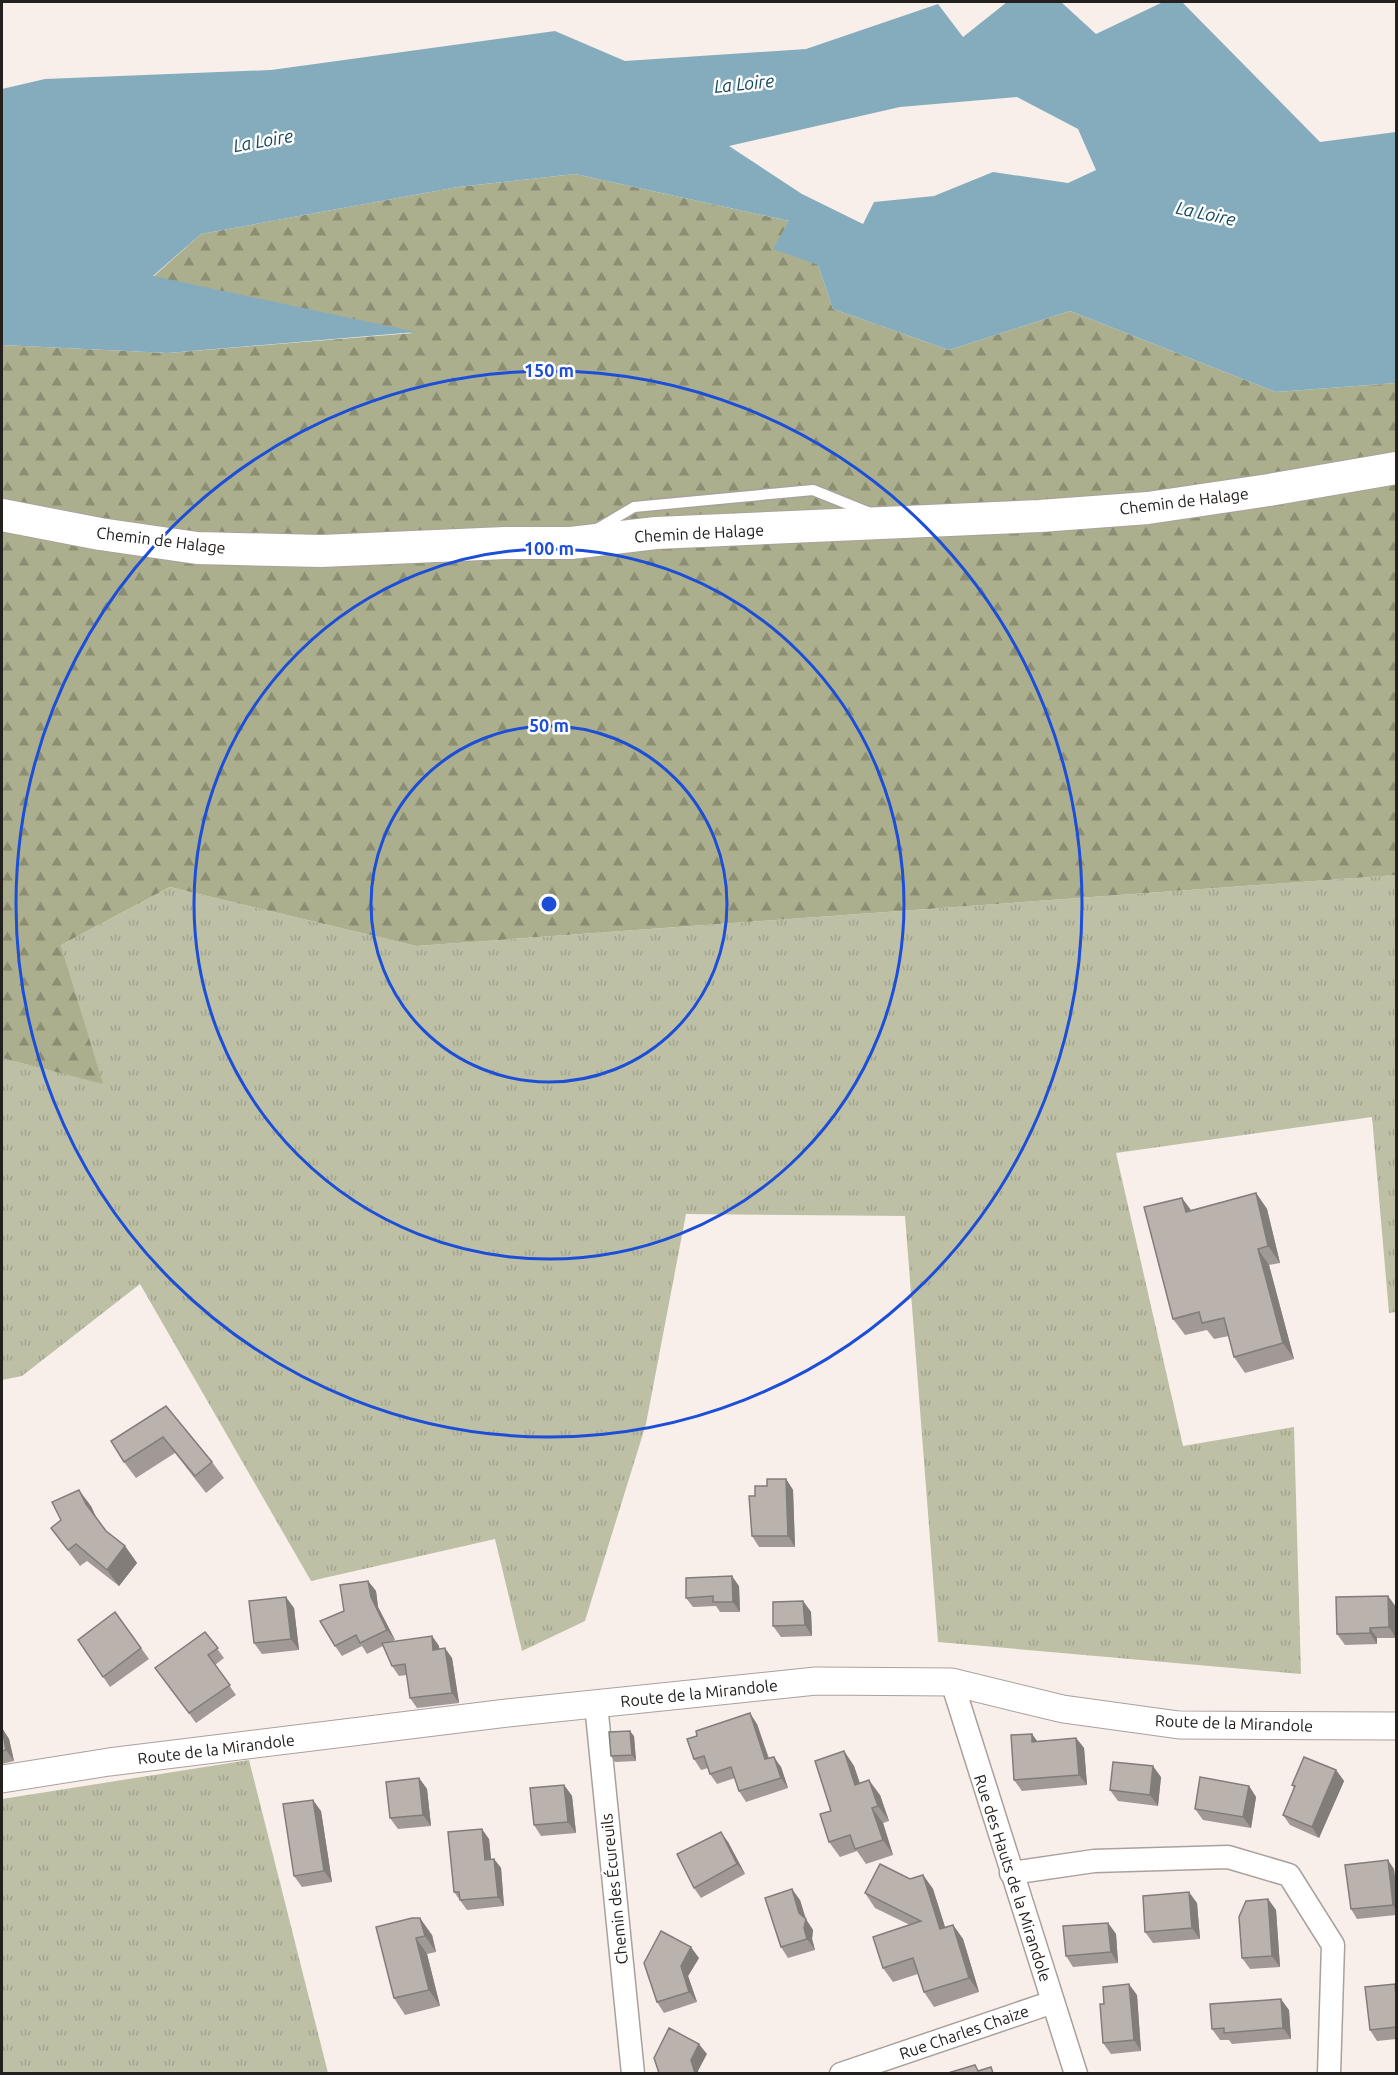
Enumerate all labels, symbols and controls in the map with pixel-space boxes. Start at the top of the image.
water label: La Loire [713,70,775,96]
water label: La Loire [232,125,294,155]
water label: La Loire [1174,197,1238,229]
text: 150 m [524,360,574,380]
street label: Chemin de Halage [1118,484,1250,518]
street label: Chemin de Halage [634,521,764,545]
street label: Chemin de Halage [95,523,227,557]
text: 100 m [524,538,574,558]
text: 50 m [529,715,569,735]
centre of rings [539,894,559,914]
street label: Route de la Mirandole [619,1676,779,1710]
street label: Route de la Mirandole [1155,1711,1313,1735]
street label: Route de la Mirandole [136,1730,296,1768]
street label: Rue des Hauts de la Mirandole [971,1772,1055,1984]
street label: Chemin des Écureuils [595,1813,631,1966]
street label: Rue Charles Chaize [897,2001,1031,2063]

